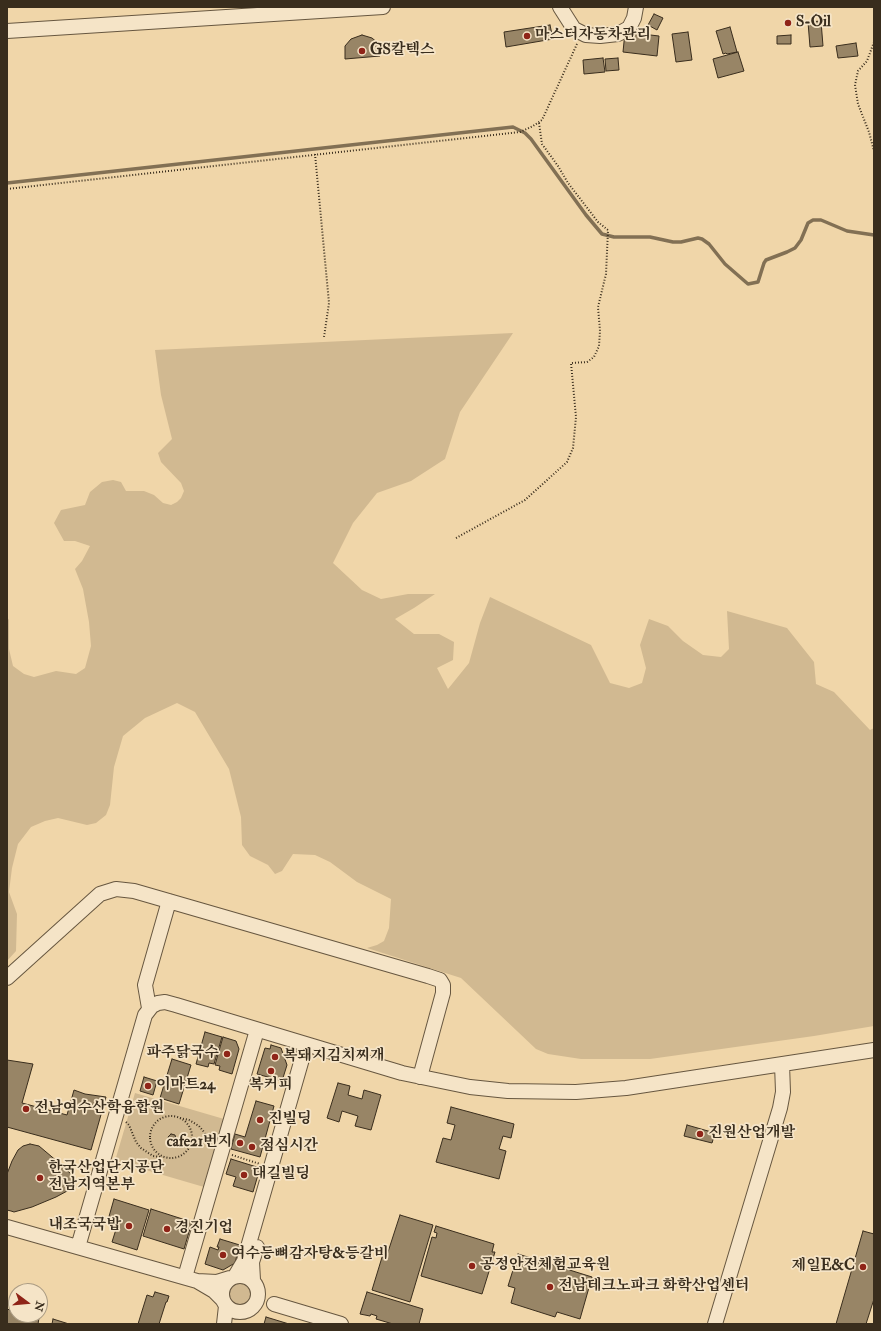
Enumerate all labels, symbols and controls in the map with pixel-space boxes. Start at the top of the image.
place label: S-Oil [796,14,831,32]
marker: S-Oil [783,18,793,28]
place label: 마스터자동차관리 [535,27,651,45]
marker: 마스터자동차관리 [522,31,532,41]
place label: GS칼텍스 [370,42,434,60]
marker: GS칼텍스 [357,46,367,56]
place label: 파주닭국수 [147,1045,219,1063]
place label: 복돼지김치찌개 [283,1048,384,1066]
marker: 파주닭국수 [222,1049,232,1059]
marker: 복돼지김치찌개 [270,1052,280,1062]
marker: 복커피 [266,1066,276,1076]
place label: 이마트24 [156,1077,215,1095]
place label: 복커피 [249,1077,293,1095]
marker: 이마트24 [143,1081,153,1091]
place label: 전남여수산학융합원 [34,1100,164,1118]
marker: 전남여수산학융합원 [21,1104,31,1114]
place label: 진빌딩 [268,1111,311,1129]
marker: 진빌딩 [255,1115,265,1125]
place label: 진원산업개발 [708,1125,795,1143]
marker: 진원산업개발 [695,1129,705,1139]
place label: cafe21번지 [167,1134,232,1152]
marker: cafe21번지 [235,1138,245,1148]
place label: 점심시간 [260,1138,318,1156]
marker: 점심시간 [247,1142,257,1152]
place label: 한국산업단지공단 전남지역본부 [48,1160,164,1195]
place label: 대길빌딩 [252,1166,310,1184]
marker: 대길빌딩 [239,1170,249,1180]
marker: 한국산업단지공단 전남지역본부 [35,1173,45,1183]
place label: 내조국국밥 [49,1217,121,1235]
place label: 경진기업 [175,1220,233,1238]
marker: 내조국국밥 [124,1221,134,1231]
marker: 경진기업 [162,1224,172,1234]
place label: 여수등뼈감자탕&등갈비 [231,1246,388,1264]
marker: 여수등뼈감자탕&등갈비 [218,1250,228,1260]
place label: 공정안전체험교육원 [480,1257,610,1275]
place label: 제일E&C [792,1258,855,1276]
marker: 공정안전체험교육원 [467,1261,477,1271]
marker: 제일E&C [858,1262,868,1272]
place label: 전남테크노파크 화학산업센터 [558,1278,750,1296]
marker: 전남테크노파크 화학산업센터 [545,1282,555,1292]
north arrow [8,1283,48,1323]
text: N [31,1300,47,1313]

